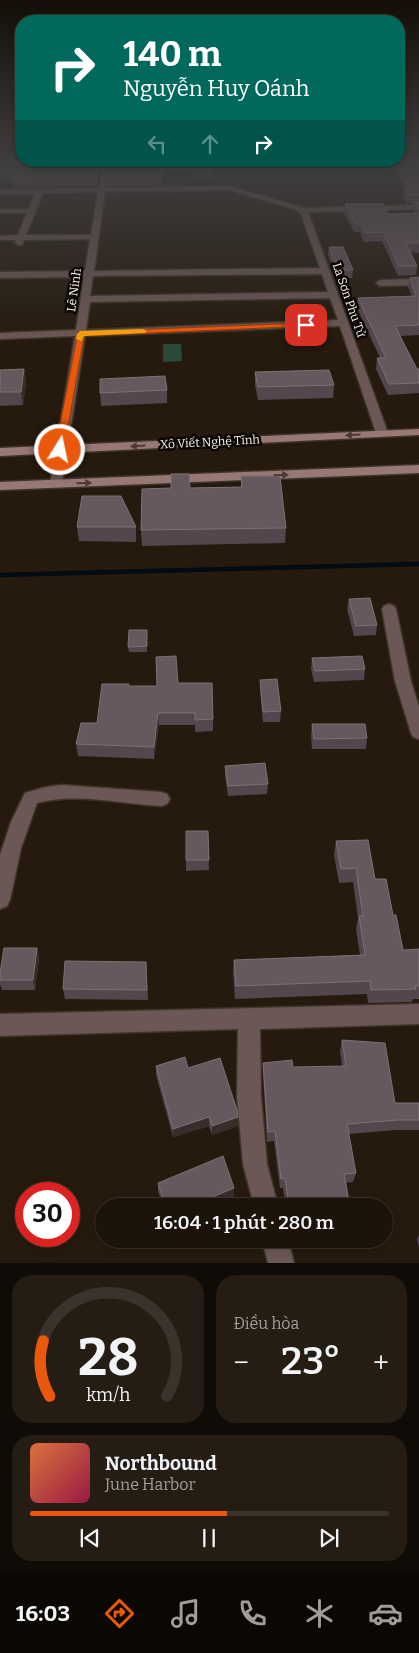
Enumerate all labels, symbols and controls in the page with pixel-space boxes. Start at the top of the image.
text: 140 m [123,33,221,75]
icon: right [40,35,105,100]
text: Nguyễn Huy Oánh [123,75,310,102]
icon: left [143,130,171,158]
icon: ahead [196,130,224,158]
icon: right [249,130,277,158]
street label: La Sơn Phu Tử [330,261,368,340]
street label: Lê Ninh [64,267,84,313]
pin [285,304,327,346]
icon: arrive [292,311,320,339]
position arrow [33,423,85,475]
street label: Xô Viết Nghệ Tĩnh [160,431,261,452]
one-way arrow [345,431,361,439]
one-way arrow [130,442,146,450]
one-way arrow [273,471,289,479]
one-way arrow [76,479,92,487]
speed limit sign: 30 [15,1182,80,1247]
text: 16:04 · 1 phút · 280 m [154,1211,334,1234]
text: Điều hòa [234,1314,299,1333]
text: 28 [77,1326,138,1389]
text: 23° [281,1338,341,1384]
text: − [234,1346,249,1379]
text: + [373,1346,389,1379]
text: km/h [86,1384,130,1406]
text: Northbound [105,1452,217,1475]
text: June Harbor [105,1475,196,1494]
icon: previous [76,1524,104,1552]
icon: pause [195,1524,223,1552]
icon: next [315,1524,343,1552]
icon: directions [102,1596,137,1631]
icon: music [168,1596,203,1631]
icon: phone [235,1596,270,1631]
icon: climate [302,1596,337,1631]
icon: car [368,1596,403,1631]
text: 16:03 [16,1600,70,1627]

